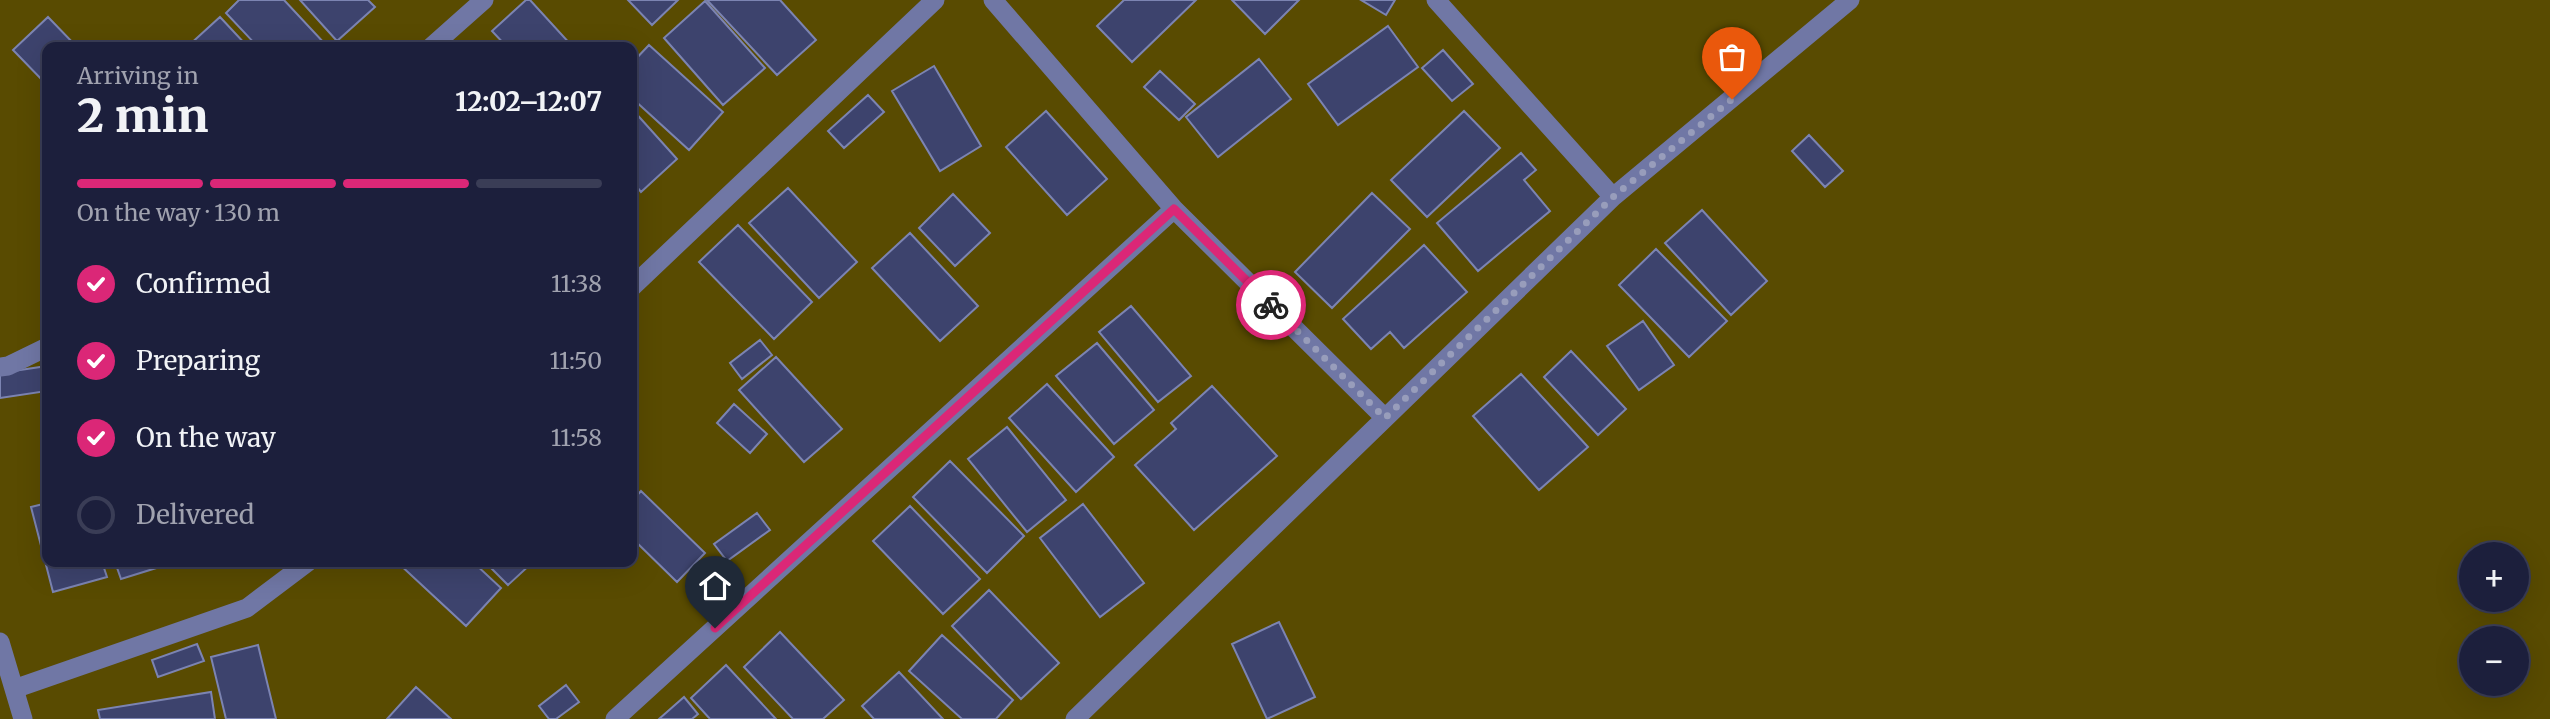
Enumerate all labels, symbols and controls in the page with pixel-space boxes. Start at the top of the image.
pin [1702,27,1762,99]
icon: bag [1713,38,1751,76]
text: Arriving in [77,61,199,90]
text: 12:02–12:07 [455,85,602,118]
text: 2 min [77,87,209,145]
text: On the way · 130 m [77,198,280,227]
icon: check [77,265,115,303]
text: Confirmed [136,267,271,300]
text: 11:38 [551,269,602,298]
courier [1236,270,1306,340]
icon: bike [1252,286,1290,324]
icon: check [77,342,115,380]
text: Preparing [136,344,260,377]
text: 11:50 [549,346,602,375]
icon: check [77,419,115,457]
text: On the way [136,421,276,454]
text: 11:58 [551,423,602,452]
text: Delivered [136,498,255,531]
map controls [2459,542,2529,696]
button: + [2459,542,2529,612]
pin [685,556,745,628]
icon: home [696,567,734,605]
button: − [2459,626,2529,696]

